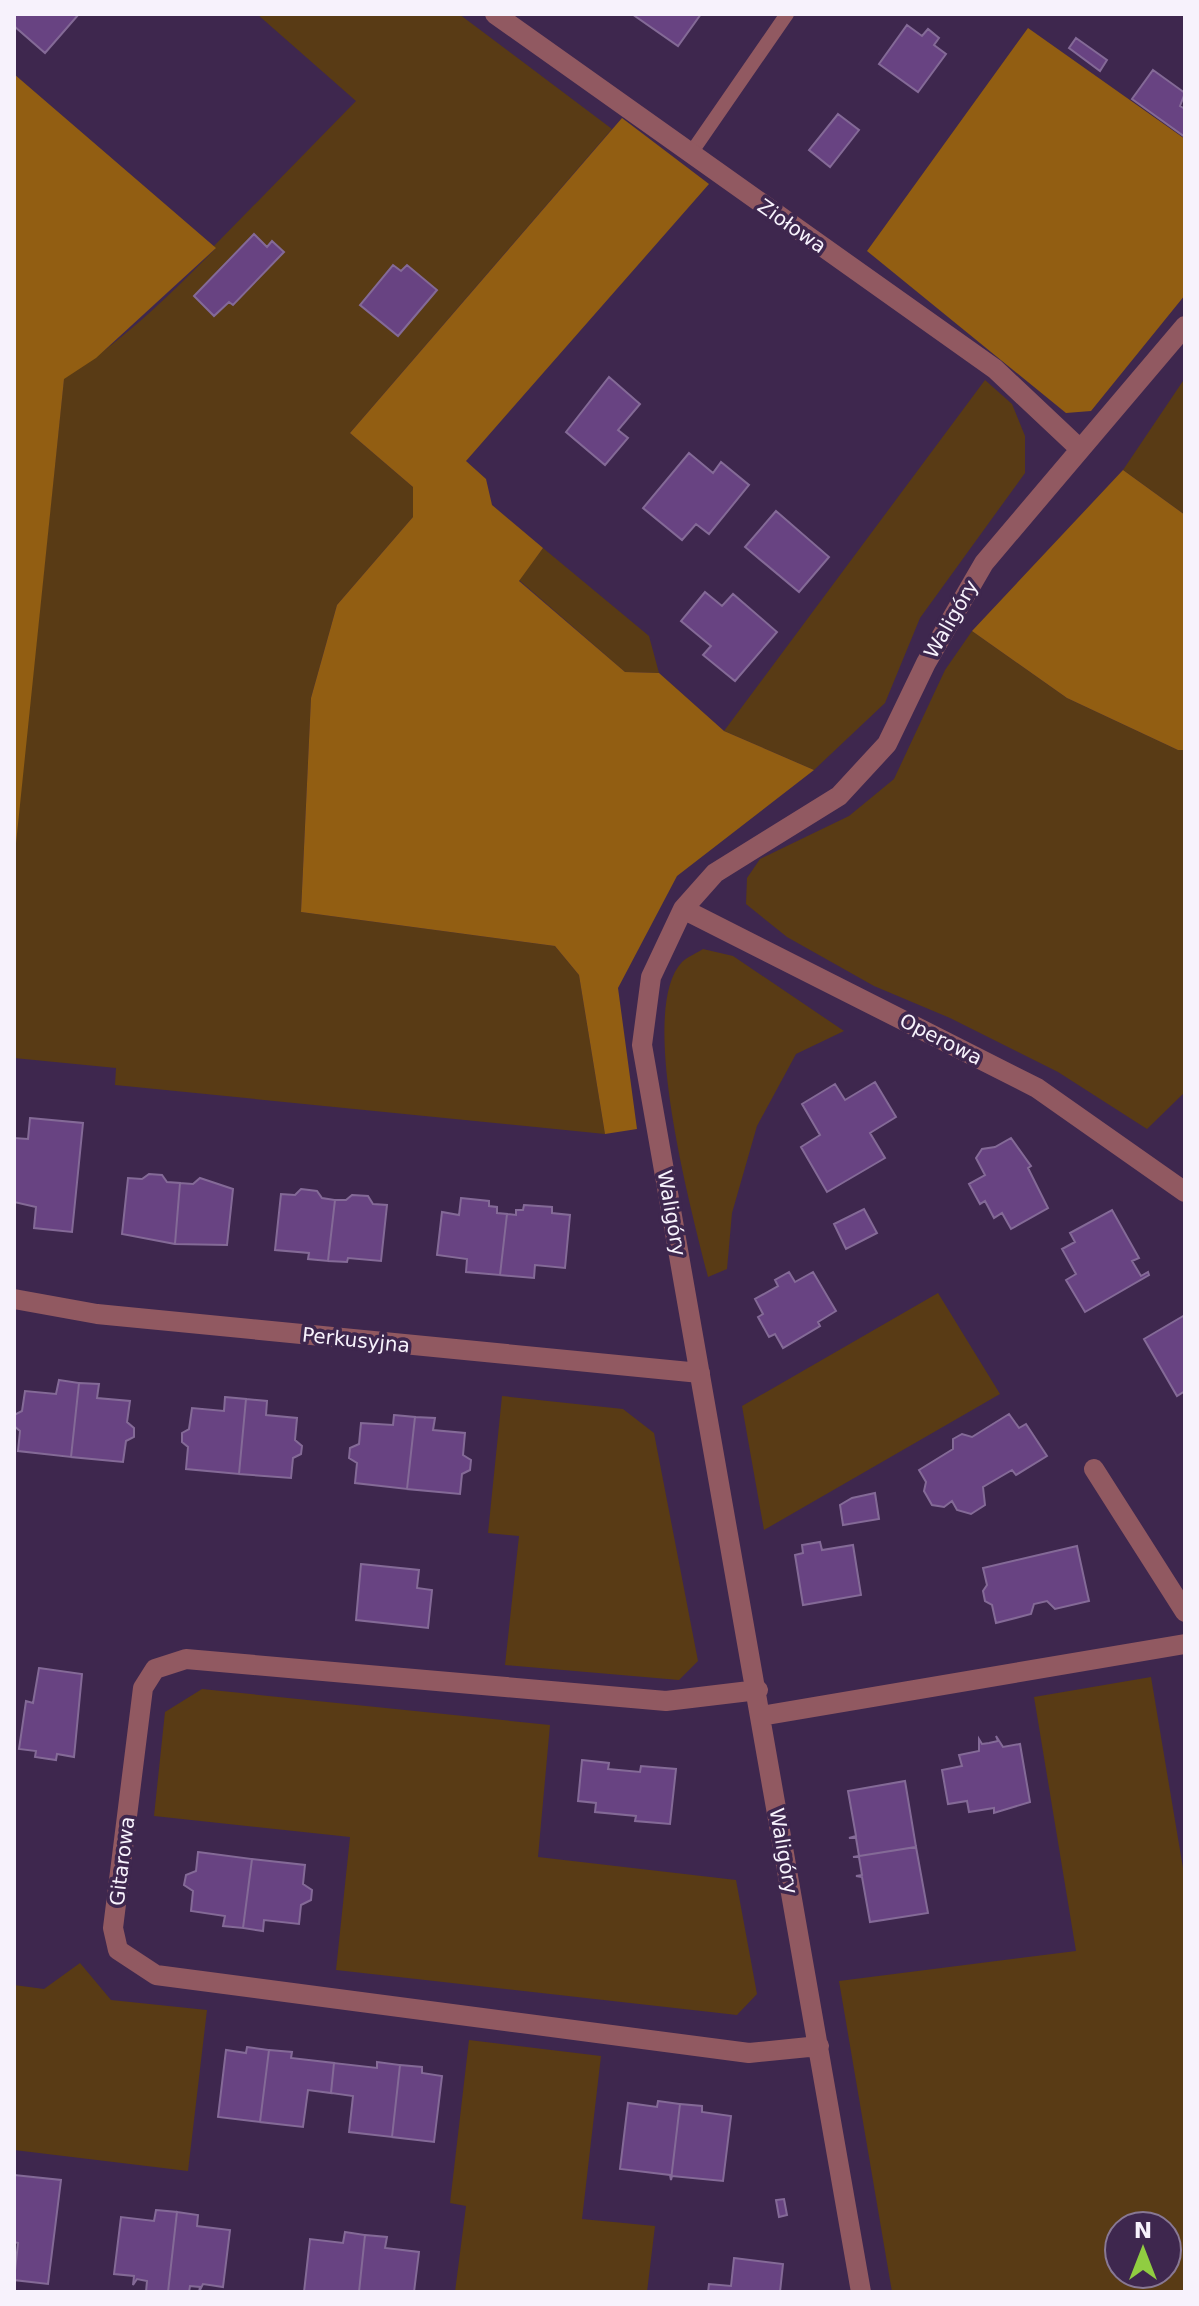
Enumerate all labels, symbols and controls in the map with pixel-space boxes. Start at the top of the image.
street label: Ziołowa [753,194,831,258]
street label: Waligóry [919,575,983,663]
street label: Operowa [896,1008,986,1070]
street label: Waligóry [653,1168,691,1258]
street label: Perkusyjna [301,1322,411,1358]
street label: Waligóry [765,1806,803,1896]
street label: Gitarowa [105,1815,139,1907]
north arrow [1103,2210,1183,2290]
text: N [1134,2218,1152,2243]

